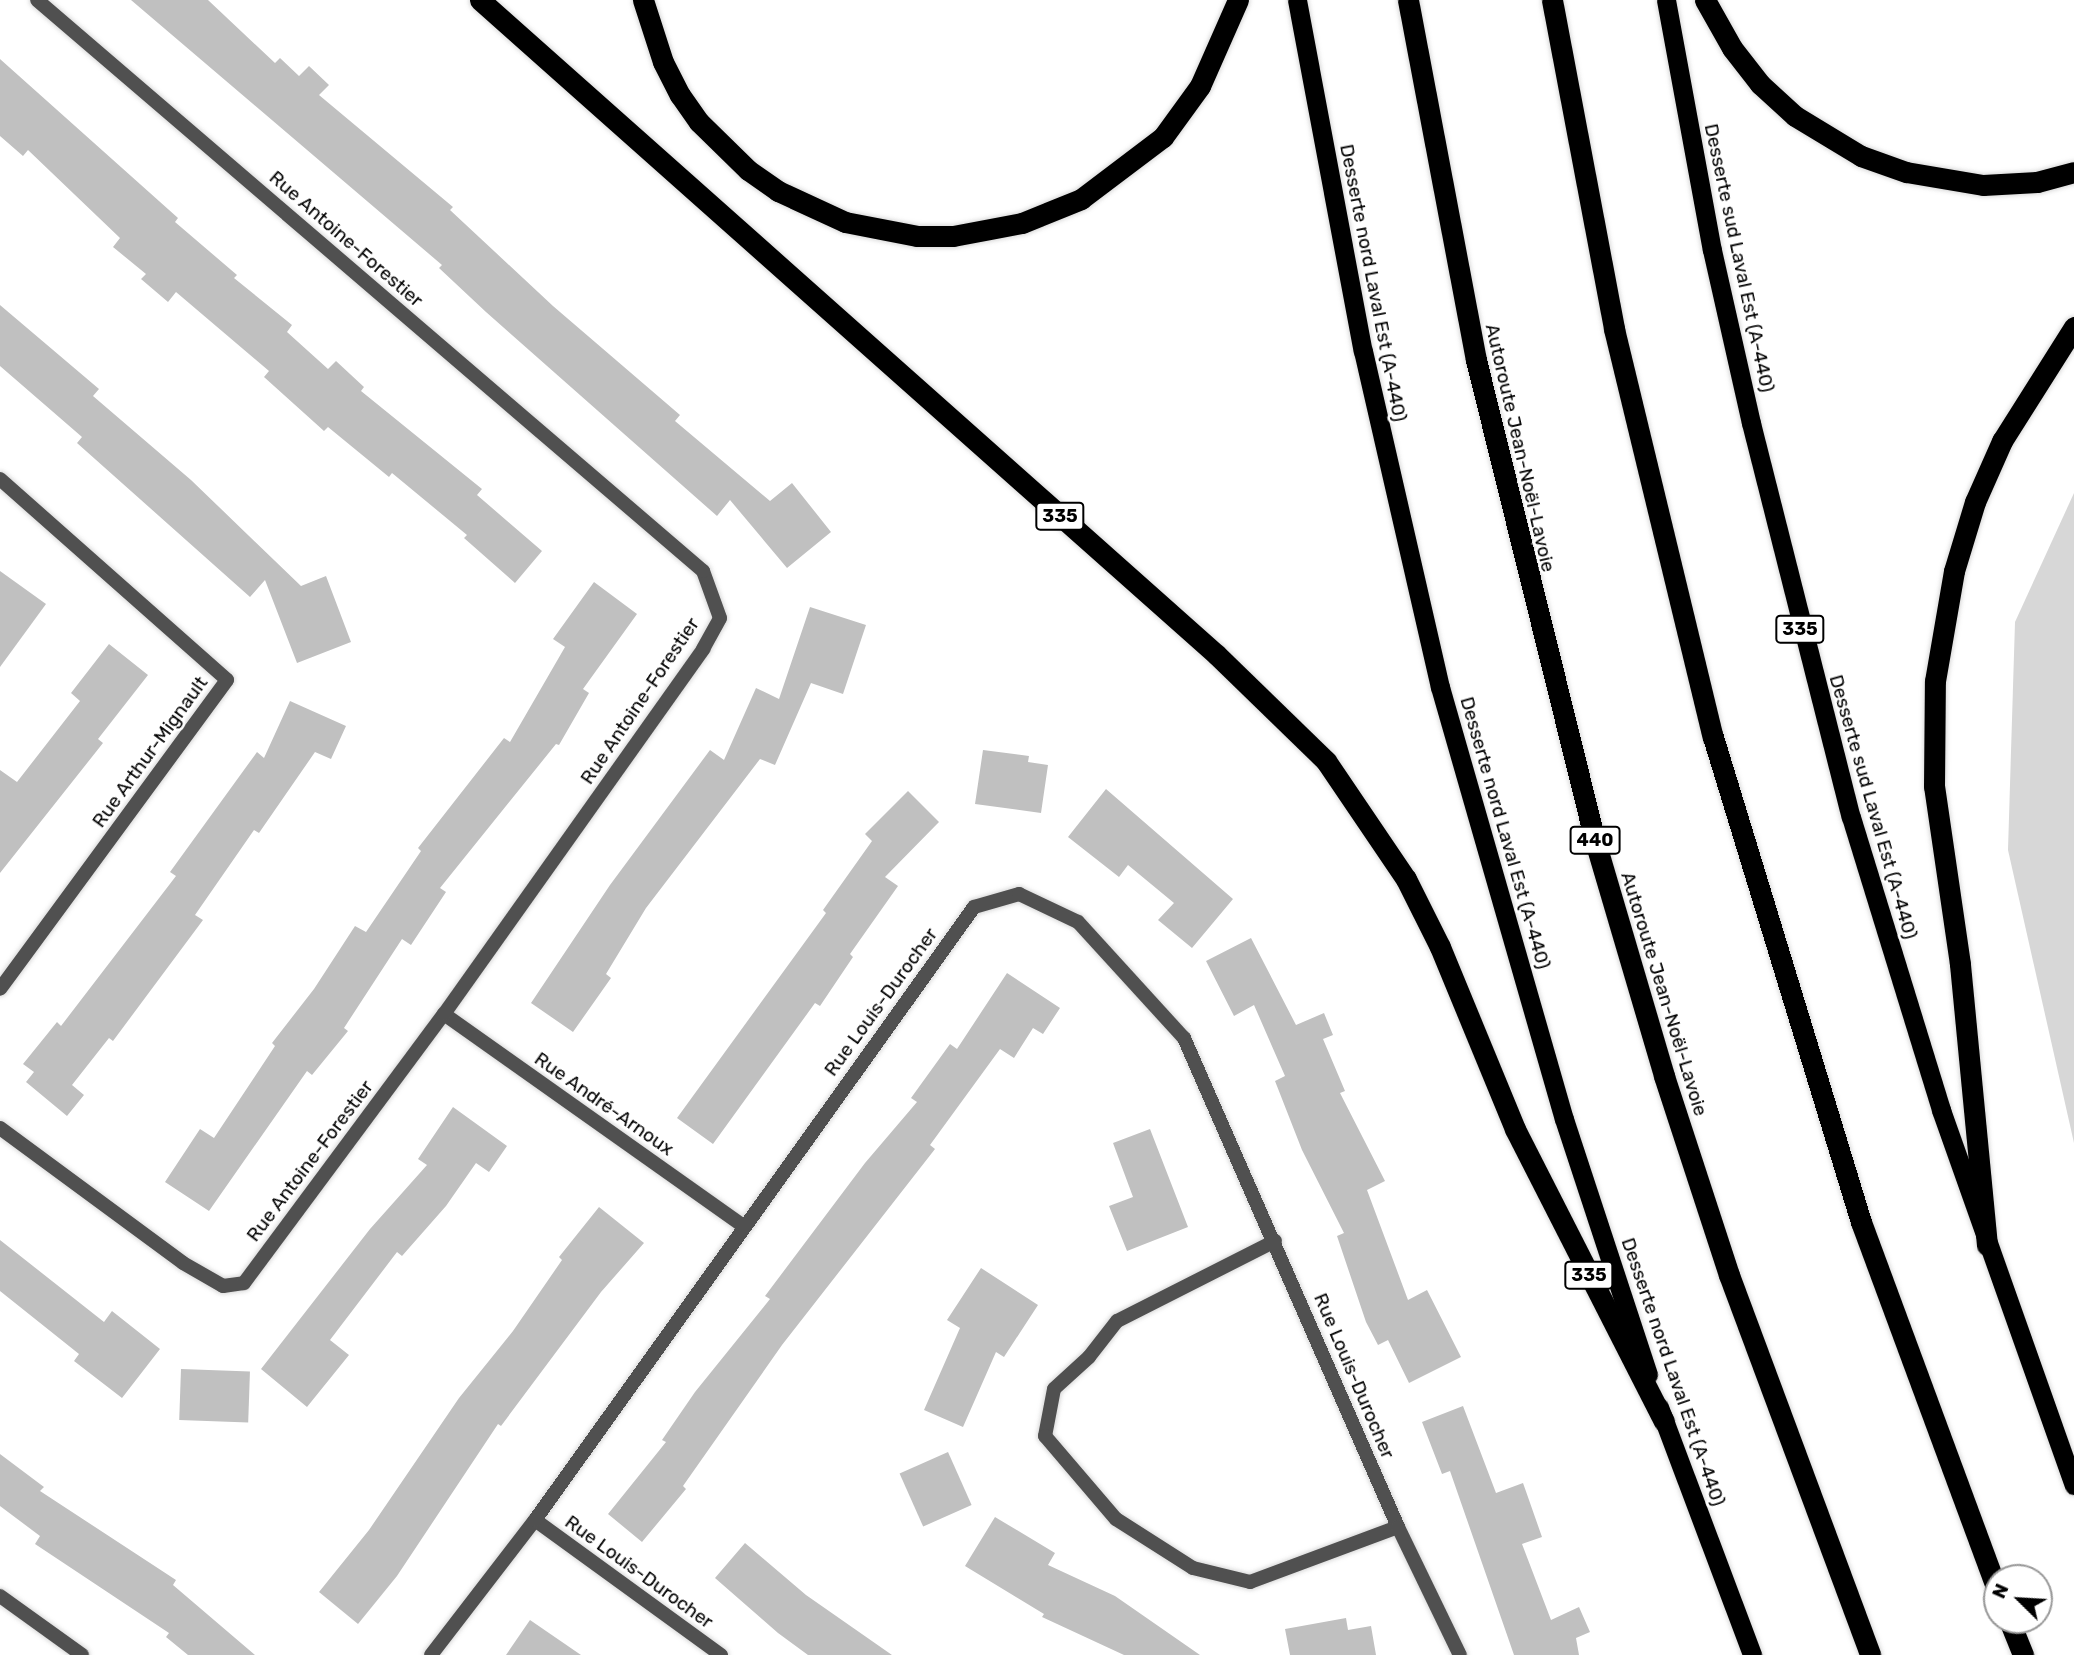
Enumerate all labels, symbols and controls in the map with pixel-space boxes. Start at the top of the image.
street label: Desserte sud Laval Est (A-440) [1699,122,1779,394]
street label: Desserte nord Laval Est (A-440) [1335,142,1411,424]
street label: Rue Antoine-Forestier [264,166,428,312]
street label: Autoroute Jean-Noël-Lavoie [1480,322,1560,574]
road number: 335 [1034,502,1086,530]
street label: Rue Antoine-Forestier [576,613,704,789]
road number: 335 [1774,614,1826,644]
street label: Rue Arthur-Mignault [87,672,213,832]
street label: Desserte sud Laval Est (A-440) [1824,672,1922,942]
street label: Desserte nord Laval Est (A-440) [1455,694,1555,972]
road number: 440 [1569,826,1621,854]
street label: Autoroute Jean-Noël-Lavoie [1616,869,1712,1119]
street label: Rue Louis-Durocher [820,923,942,1081]
street label: Rue André-Arnoux [530,1047,678,1161]
street label: Rue Antoine-Forestier [242,1076,378,1246]
street label: Desserte nord Laval Est (A-440) [1616,1235,1730,1509]
road number: 335 [1563,1260,1615,1290]
street label: Rue Louis-Durocher [1309,1290,1399,1462]
street label: Rue Louis-Durocher [560,1511,718,1633]
north arrow [1983,1564,2053,1634]
text: N [1987,1580,2013,1602]

